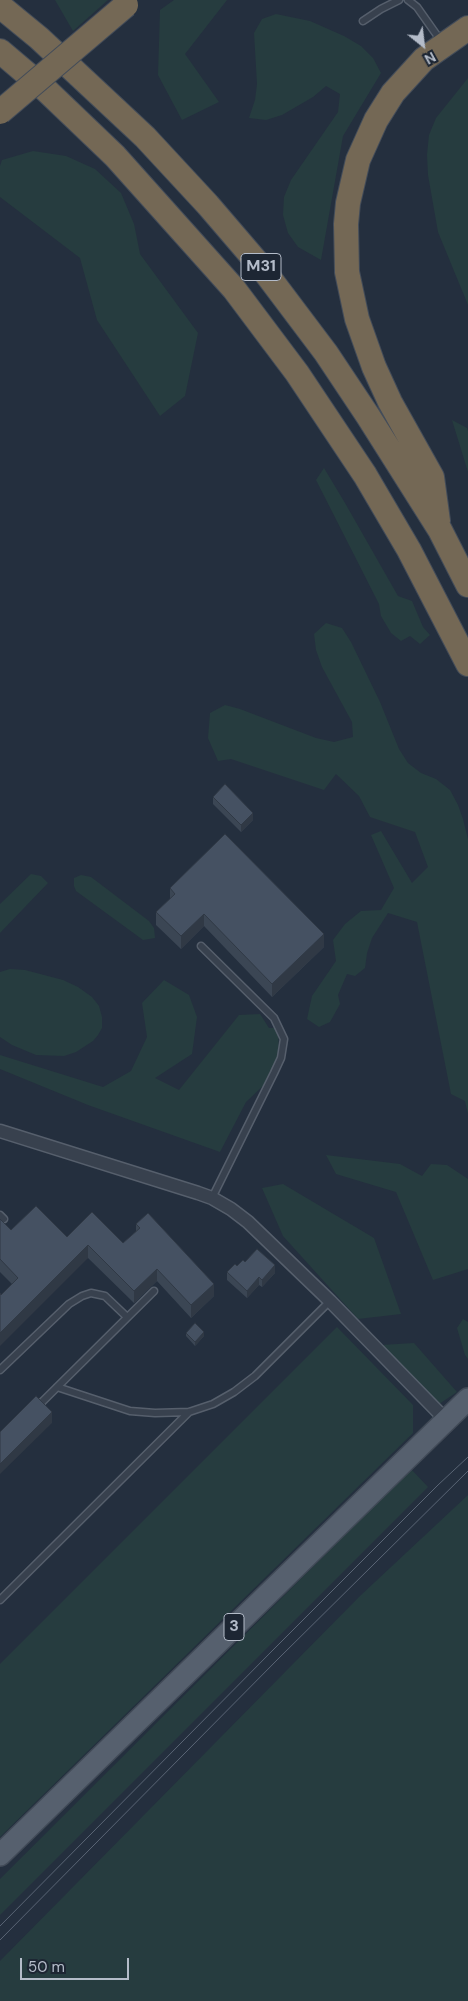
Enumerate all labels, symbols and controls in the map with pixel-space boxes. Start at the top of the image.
north arrow [398,20,448,70]
text: N [421,48,439,68]
road number: M31 [241,253,281,280]
road number: 3 [224,1614,244,1640]
scale bar [22,1948,131,1980]
text: 50 m [28,1957,65,1977]

